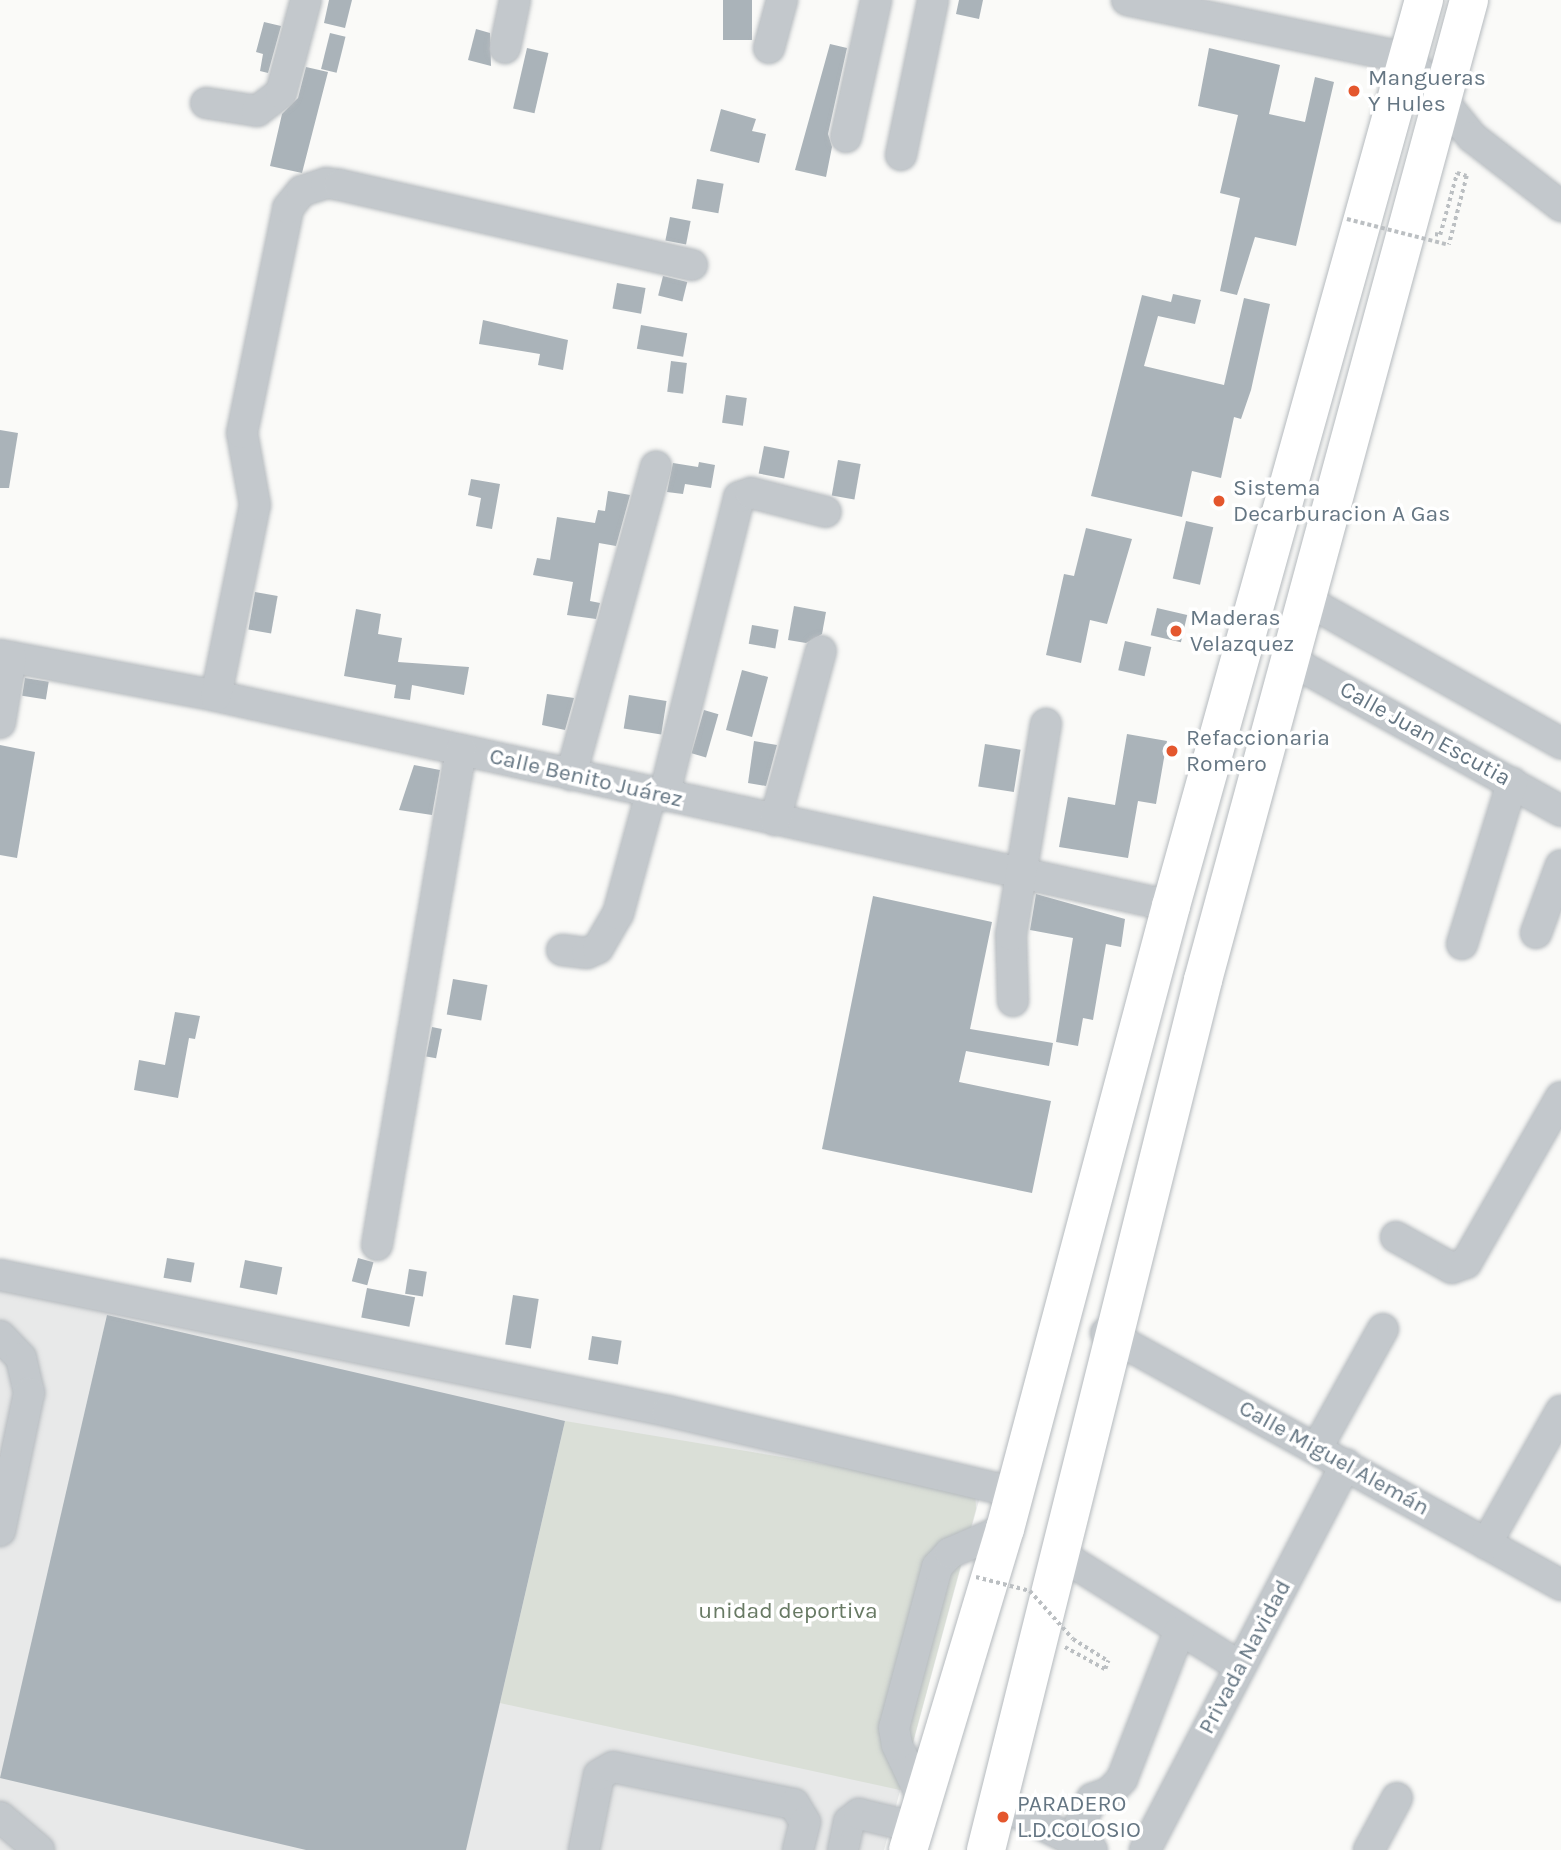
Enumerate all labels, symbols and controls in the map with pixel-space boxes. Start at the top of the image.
place label: Mangueras Y Hules [1368,64,1486,118]
marker: Mangueras Y Hules [1346,83,1362,99]
place label: Sistema Decarburacion A Gas [1233,474,1450,528]
marker: Sistema Decarburacion A Gas [1211,493,1227,509]
place label: Maderas Velazquez [1190,604,1294,658]
marker: Maderas Velazquez [1168,623,1184,639]
street label: Calle Juan Escutia [1335,676,1515,792]
place label: Refaccionaria Romero [1186,724,1330,778]
street label: Calle Benito Juárez [487,742,685,814]
marker: Refaccionaria Romero [1164,743,1180,759]
street label: Calle Miguel Alemán [1234,1394,1434,1522]
street label: Privada Navidad [1193,1575,1297,1739]
park label: unidad deportiva [698,1597,878,1625]
place label: PARADERO L.D.COLOSIO [1017,1790,1141,1844]
marker: PARADERO L.D.COLOSIO [995,1809,1011,1825]

